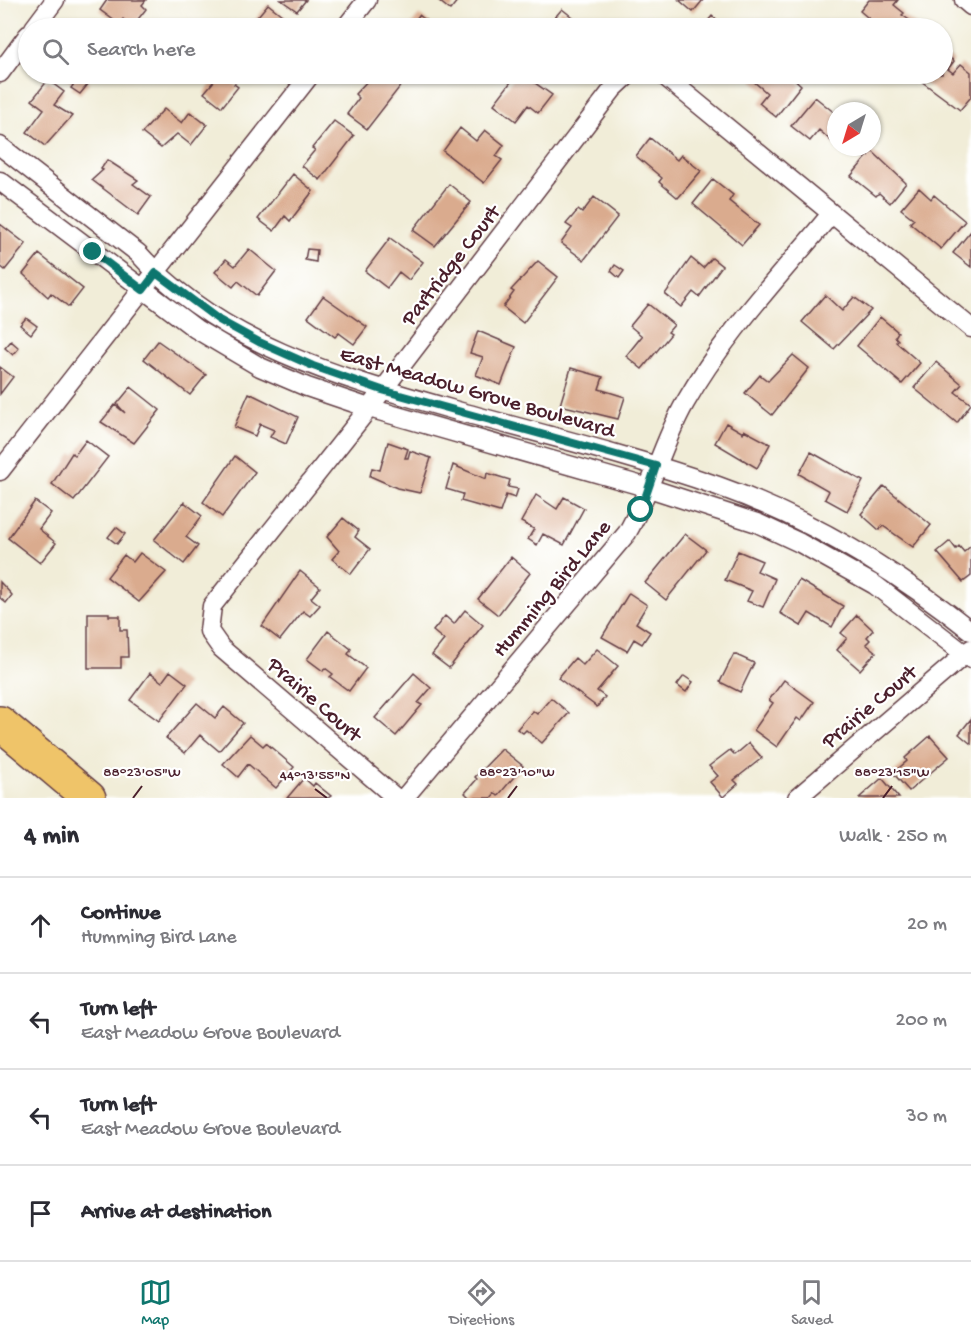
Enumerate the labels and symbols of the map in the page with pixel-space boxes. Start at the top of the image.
north arrow [827,102,881,156]
street label: Partridge Court [396,199,509,333]
route end [79,238,105,264]
street label: East Meadow Grove Boulevard [336,342,619,446]
route start [627,496,653,522]
street label: Humming Bird Lane [488,515,618,663]
street label: Prairie Court [260,652,367,750]
street label: Prairie Court [817,659,925,756]
text: 88°23'05"W [103,764,181,782]
text: 88°23'10"W [479,764,555,782]
text: 88°23'15"W [854,764,930,782]
text: 44°13'55"N [280,767,350,785]

